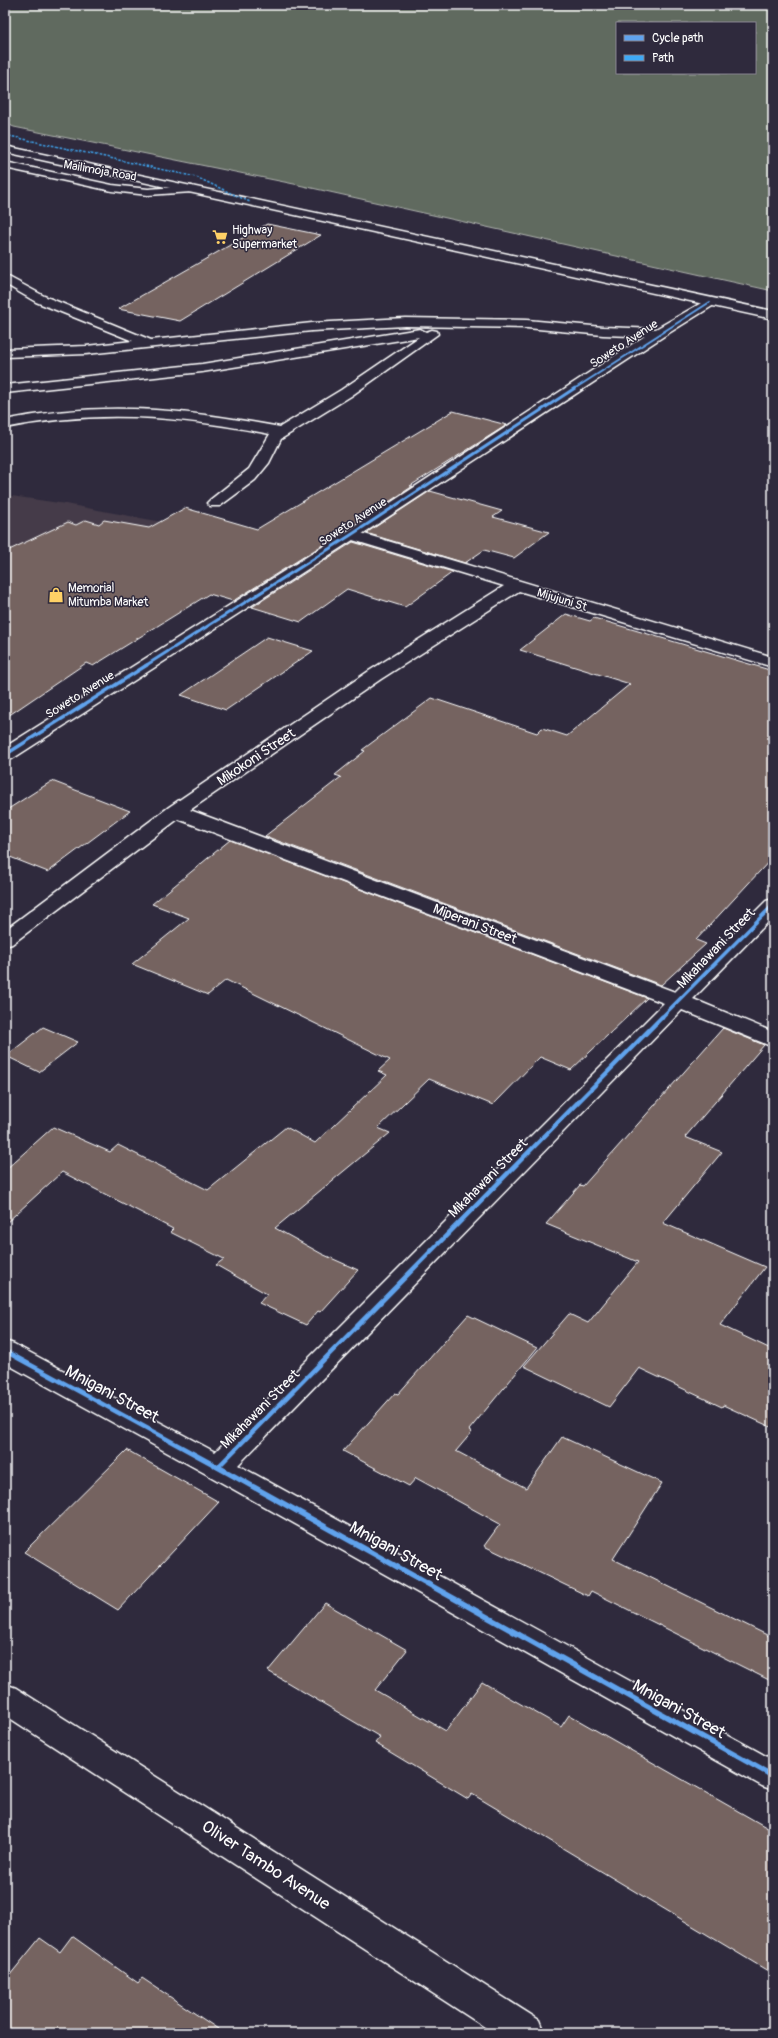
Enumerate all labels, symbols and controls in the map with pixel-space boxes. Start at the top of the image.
legend [616,22,756,74]
text: Cycle path [652,31,704,46]
text: Path [652,51,674,66]
street label: Mailimoja Road [62,157,138,185]
place label: Highway Supermarket [232,223,297,252]
supermarket icon: Highway Supermarket [211,228,229,246]
street label: Soweto Avenue [587,316,661,372]
street label: Soweto Avenue [316,494,390,550]
place label: Memorial Mitumba Market [68,581,148,610]
street label: Mijujuni St [535,585,589,615]
shop icon: Memorial Mitumba Market [47,586,65,604]
street label: Soweto Avenue [43,668,117,722]
street label: Mikokoni Street [214,724,299,789]
street label: Miperani Street [431,900,520,948]
street label: Mikahawani Street [673,904,759,992]
street label: Mikahawani Street [445,1135,531,1221]
street label: Mnigani Street [61,1360,163,1428]
street label: Mikahawani Street [217,1366,303,1452]
street label: Mnigani Street [346,1517,446,1585]
street label: Mnigani Street [629,1675,729,1743]
street label: Oliver Tambo Avenue [198,1816,335,1915]

